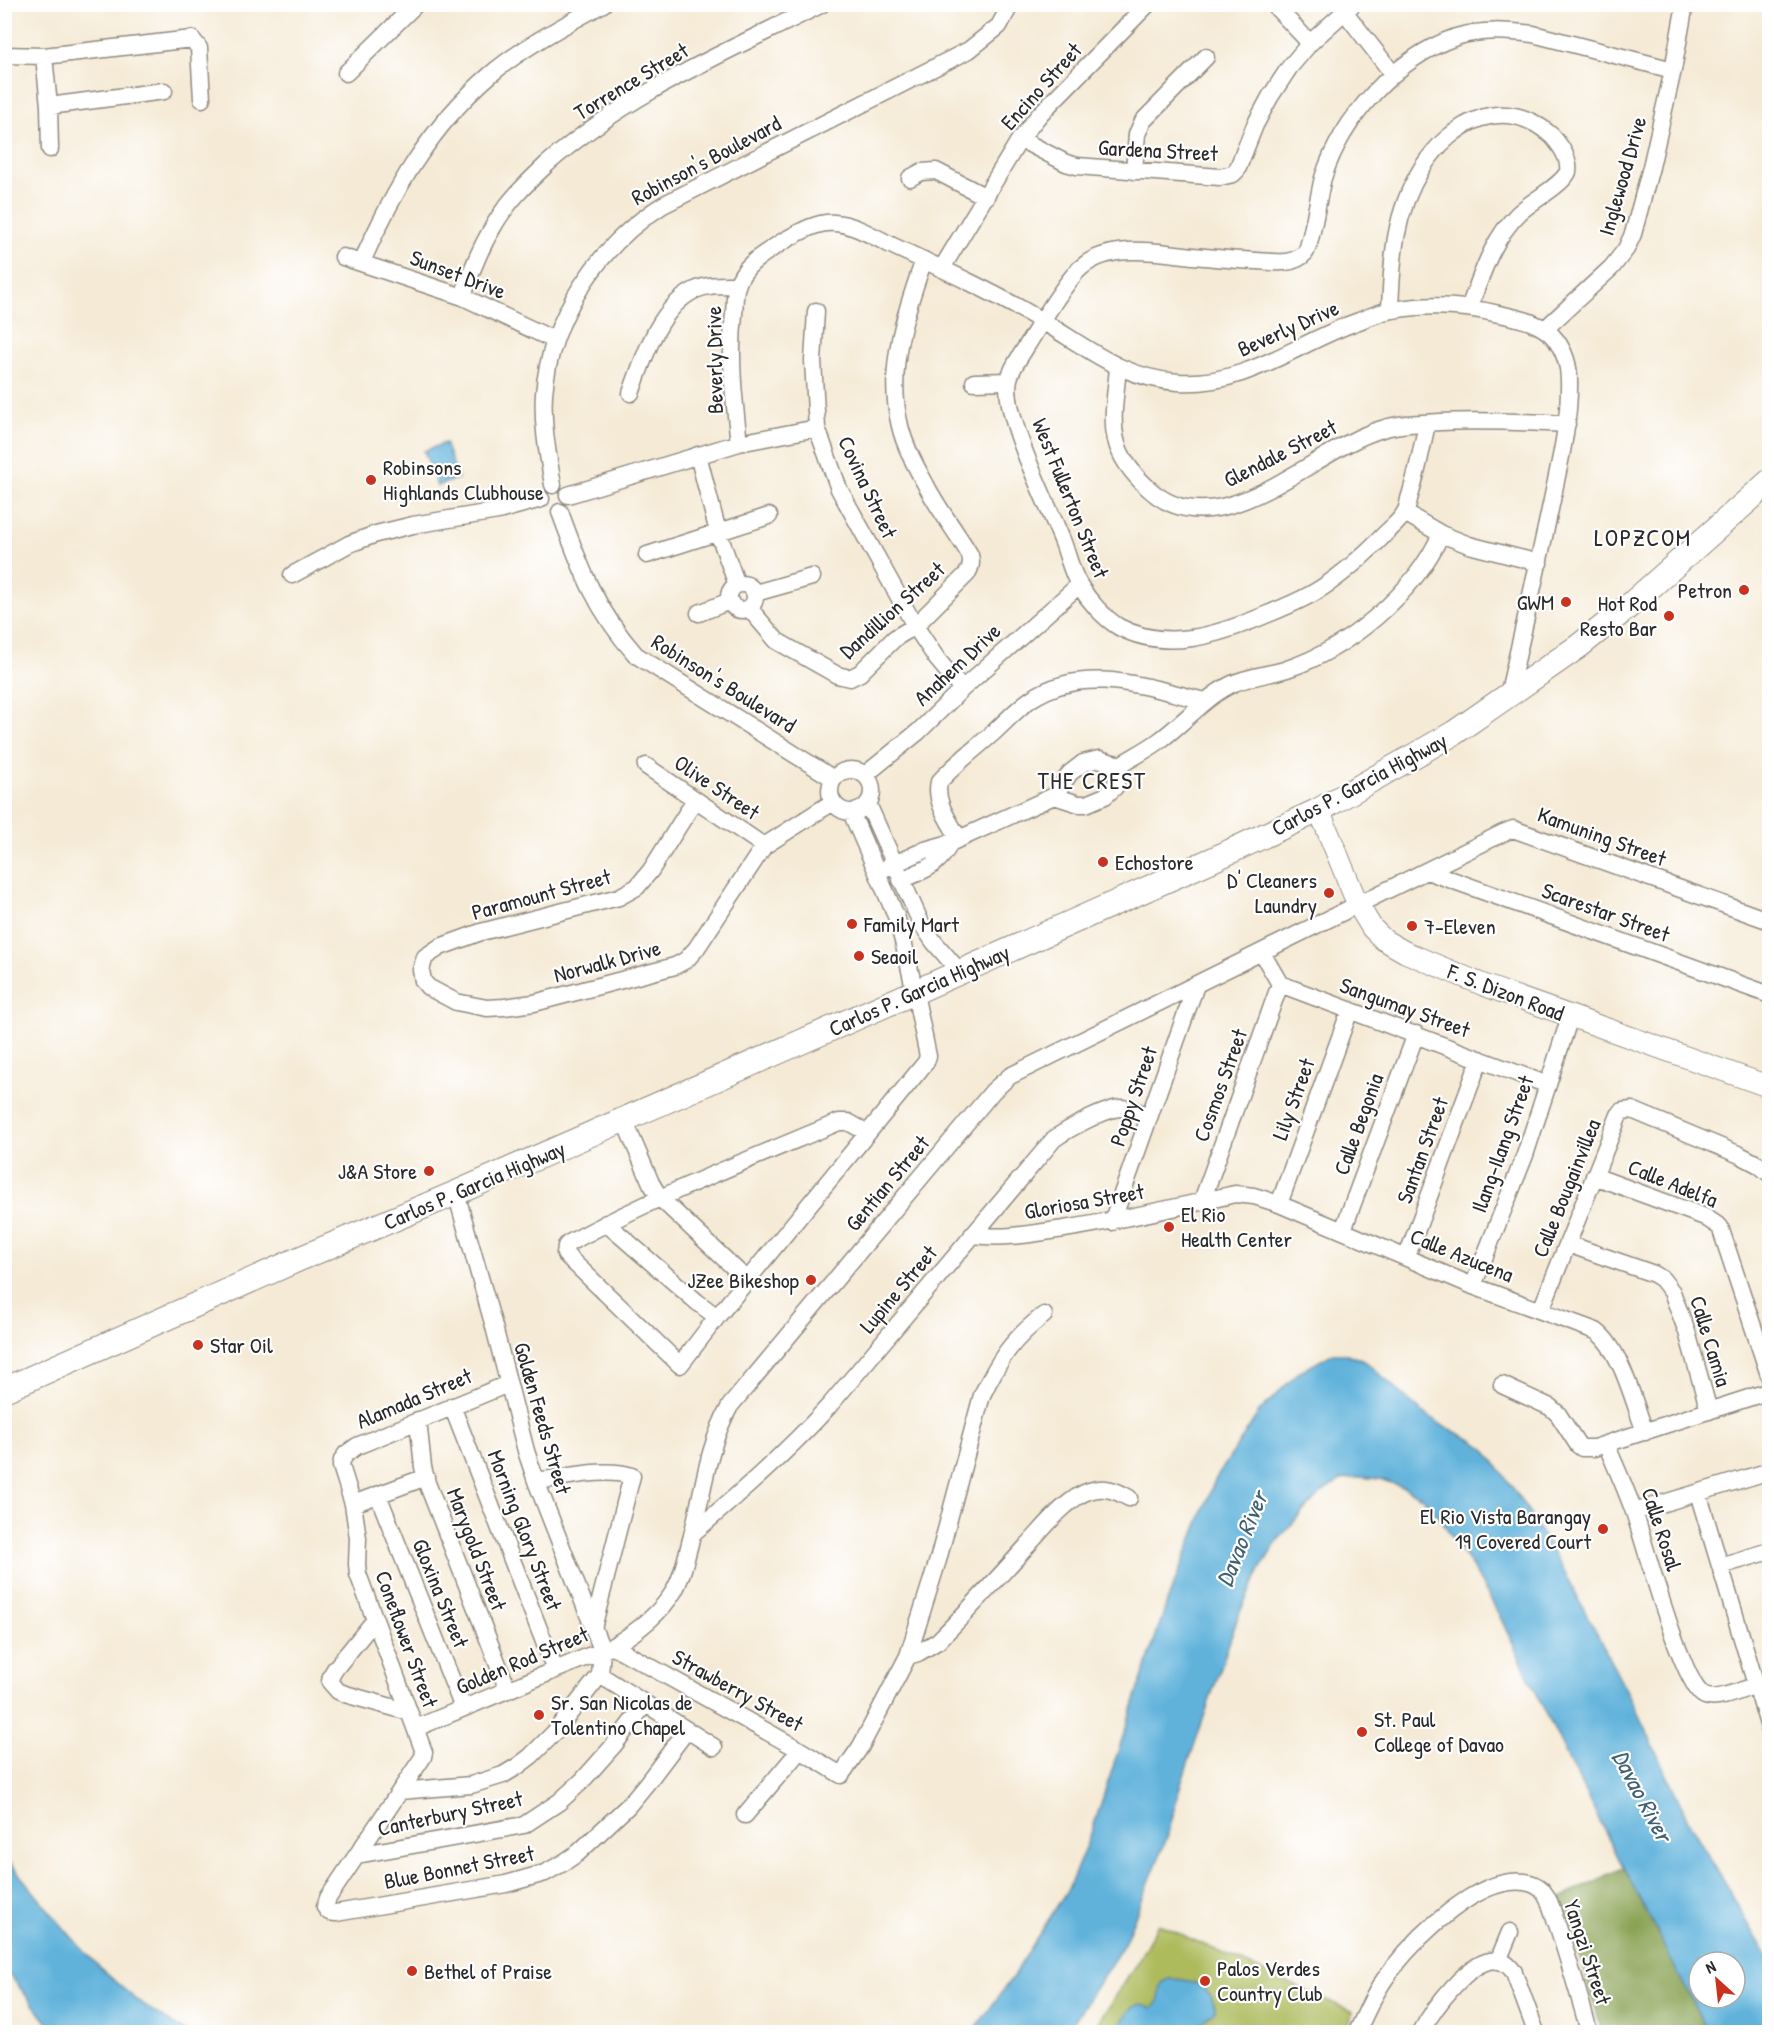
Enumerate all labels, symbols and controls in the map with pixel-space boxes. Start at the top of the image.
street label: Torrence Street [568,35,694,127]
street label: Encino Street [994,35,1089,136]
street label: Robinson's Boulevard [626,108,786,212]
street label: Inglewood Drive [1591,113,1653,239]
street label: Gardena Street [1097,132,1219,168]
street label: Sunset Drive [406,242,510,306]
street label: Beverly Drive [1233,292,1343,364]
street label: Beverly Drive [698,306,730,414]
street label: Glendale Street [1218,411,1342,494]
street label: West Fullerton Street [1025,414,1117,583]
street label: Covina Street [831,431,905,543]
place label: Robinsons Highlands Clubhouse [383,452,544,507]
marker: Robinsons Highlands Clubhouse [364,473,378,487]
district label: LOPZCOM [1594,521,1692,553]
street label: Dandillion Street [833,554,951,665]
place label: Petron [1678,575,1732,605]
marker: Petron [1737,583,1751,597]
place label: GWM [1517,587,1554,617]
place label: Hot Rod Resto Bar [1580,588,1658,643]
marker: GWM [1559,595,1573,609]
marker: Hot Rod Resto Bar [1662,609,1676,623]
street label: Anahem Drive [907,616,1007,712]
street label: Robinson's Boulevard [646,627,802,740]
street label: Carlos P. Garcia Highway [1266,725,1452,843]
street label: Olive Street [668,747,766,827]
district label: THE CREST [1038,764,1147,796]
street label: Kamuning Street [1534,799,1671,873]
place label: Echostore [1115,847,1194,877]
marker: Echostore [1096,855,1110,869]
street label: Paramount Street [468,861,614,927]
place label: D' Cleaners Laundry [1227,865,1317,920]
street label: Scarestar Street [1538,875,1674,949]
marker: D' Cleaners Laundry [1322,886,1336,900]
place label: Family Mart [863,909,959,939]
place label: 7-Eleven [1424,911,1496,941]
marker: Family Mart [845,917,859,931]
marker: 7-Eleven [1405,919,1419,933]
street label: Norwalk Drive [550,932,664,990]
street label: Carlos P. Garcia Highway [824,937,1014,1043]
place label: Seaoil [871,941,918,971]
marker: Seaoil [852,949,866,963]
street label: F. S. Dizon Road [1442,956,1569,1028]
street label: Sangumay Street [1336,970,1475,1045]
street label: Cosmos Street [1186,1024,1254,1146]
street label: Poppy Street [1102,1042,1164,1150]
street label: Lily Street [1264,1054,1322,1144]
street label: Calle Begonia [1326,1069,1390,1179]
street label: Ilang-Ilang Street [1463,1071,1541,1217]
street label: Santan Street [1389,1092,1455,1207]
street label: Calle Bougainvillea [1525,1114,1608,1262]
street label: Gentian Street [838,1128,936,1237]
street label: Carlos P. Garcia Highway [378,1133,570,1237]
street label: Calle Adelfa [1624,1151,1723,1215]
place label: J&A Store [338,1156,417,1186]
marker: J&A Store [422,1164,436,1178]
street label: Gloriosa Street [1022,1176,1147,1226]
place label: El Rio Health Center [1181,1199,1292,1254]
marker: El Rio Health Center [1162,1220,1176,1234]
street label: Calle Azucena [1406,1221,1518,1289]
street label: Lupine Street [852,1238,944,1339]
place label: JZee Bikeshop [687,1265,800,1295]
marker: JZee Bikeshop [804,1273,818,1287]
street label: Calle Camia [1683,1292,1739,1390]
place label: Star Oil [210,1330,273,1360]
marker: Star Oil [191,1338,205,1352]
street label: Golden Feeds Street [507,1339,579,1498]
street label: Alamada Street [352,1360,477,1436]
street label: Morning Glory Street [481,1446,570,1615]
street label: Marygold Street [440,1483,514,1615]
water label: Davao River [1208,1484,1276,1591]
street label: Calle Rosal [1634,1484,1690,1575]
place label: El Rio Vista Barangay 19 Covered Court [1420,1501,1591,1556]
marker: El Rio Vista Barangay 19 Covered Court [1596,1522,1610,1536]
street label: Gloxina Street [406,1534,477,1652]
street label: Coneflower Street [368,1566,446,1712]
street label: Golden Rod Street [451,1618,593,1701]
street label: Strawberry Street [667,1642,809,1739]
place label: Sr. San Nicolas de Tolentino Chapel [551,1687,693,1742]
place label: St. Paul College of Davao [1374,1704,1504,1759]
marker: Sr. San Nicolas de Tolentino Chapel [532,1708,546,1722]
marker: St. Paul College of Davao [1355,1725,1369,1739]
water label: Davao River [1605,1744,1682,1849]
street label: Canterbury Street [375,1783,526,1843]
street label: Blue Bonnet Street [381,1838,537,1896]
street label: Yangzi Street [1557,1896,1619,2009]
north arrow [1687,1950,1747,2010]
place label: Palos Verdes Country Club [1217,1953,1323,2008]
text: N [1701,1955,1719,1978]
place label: Bethel of Praise [424,1956,552,1986]
marker: Bethel of Praise [405,1964,419,1978]
marker: Palos Verdes Country Club [1198,1974,1212,1988]

